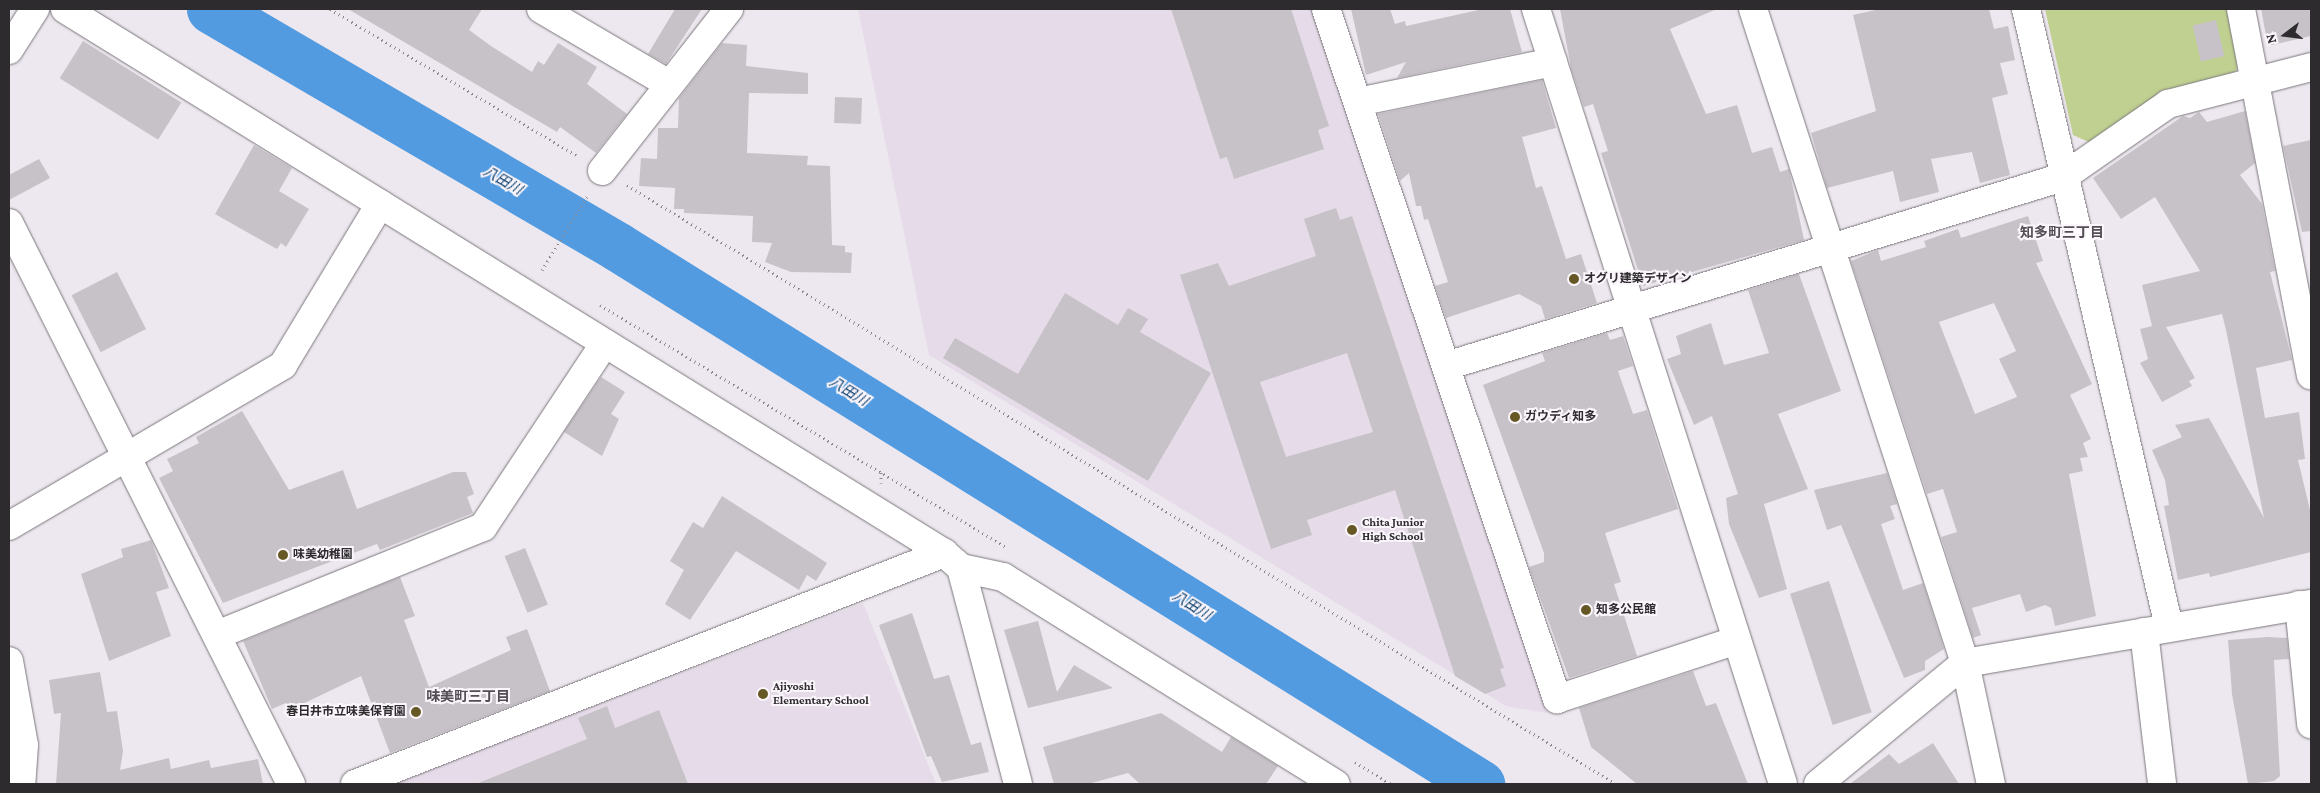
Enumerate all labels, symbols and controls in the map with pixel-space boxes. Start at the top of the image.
north arrow [2260,10,2310,60]
text: N [2262,32,2279,46]
water label: 八田川 [481,162,525,198]
district label: 知多町三丁目 [2020,224,2104,240]
place label: オグリ建築デザイン [1584,272,1692,286]
marker: オグリ建築デザイン [1568,273,1580,285]
water label: 八田川 [827,373,871,409]
place label: ガウディ知多 [1525,410,1597,424]
marker: ガウディ知多 [1509,411,1521,423]
place label: Chita Junior High School [1362,516,1424,544]
marker: Chita Junior High School [1346,524,1358,536]
place label: 味美幼稚園 [293,548,353,562]
marker: 味美幼稚園 [277,549,289,561]
water label: 八田川 [1170,587,1214,623]
place label: 知多公民館 [1596,603,1656,617]
marker: 知多公民館 [1580,604,1592,616]
place label: Ajiyoshi Elementary School [773,680,869,708]
district label: 味美町三丁目 [426,688,510,704]
marker: Ajiyoshi Elementary School [757,688,769,700]
place label: 春日井市立味美保育園 [286,705,406,719]
marker: 春日井市立味美保育園 [410,706,422,718]

